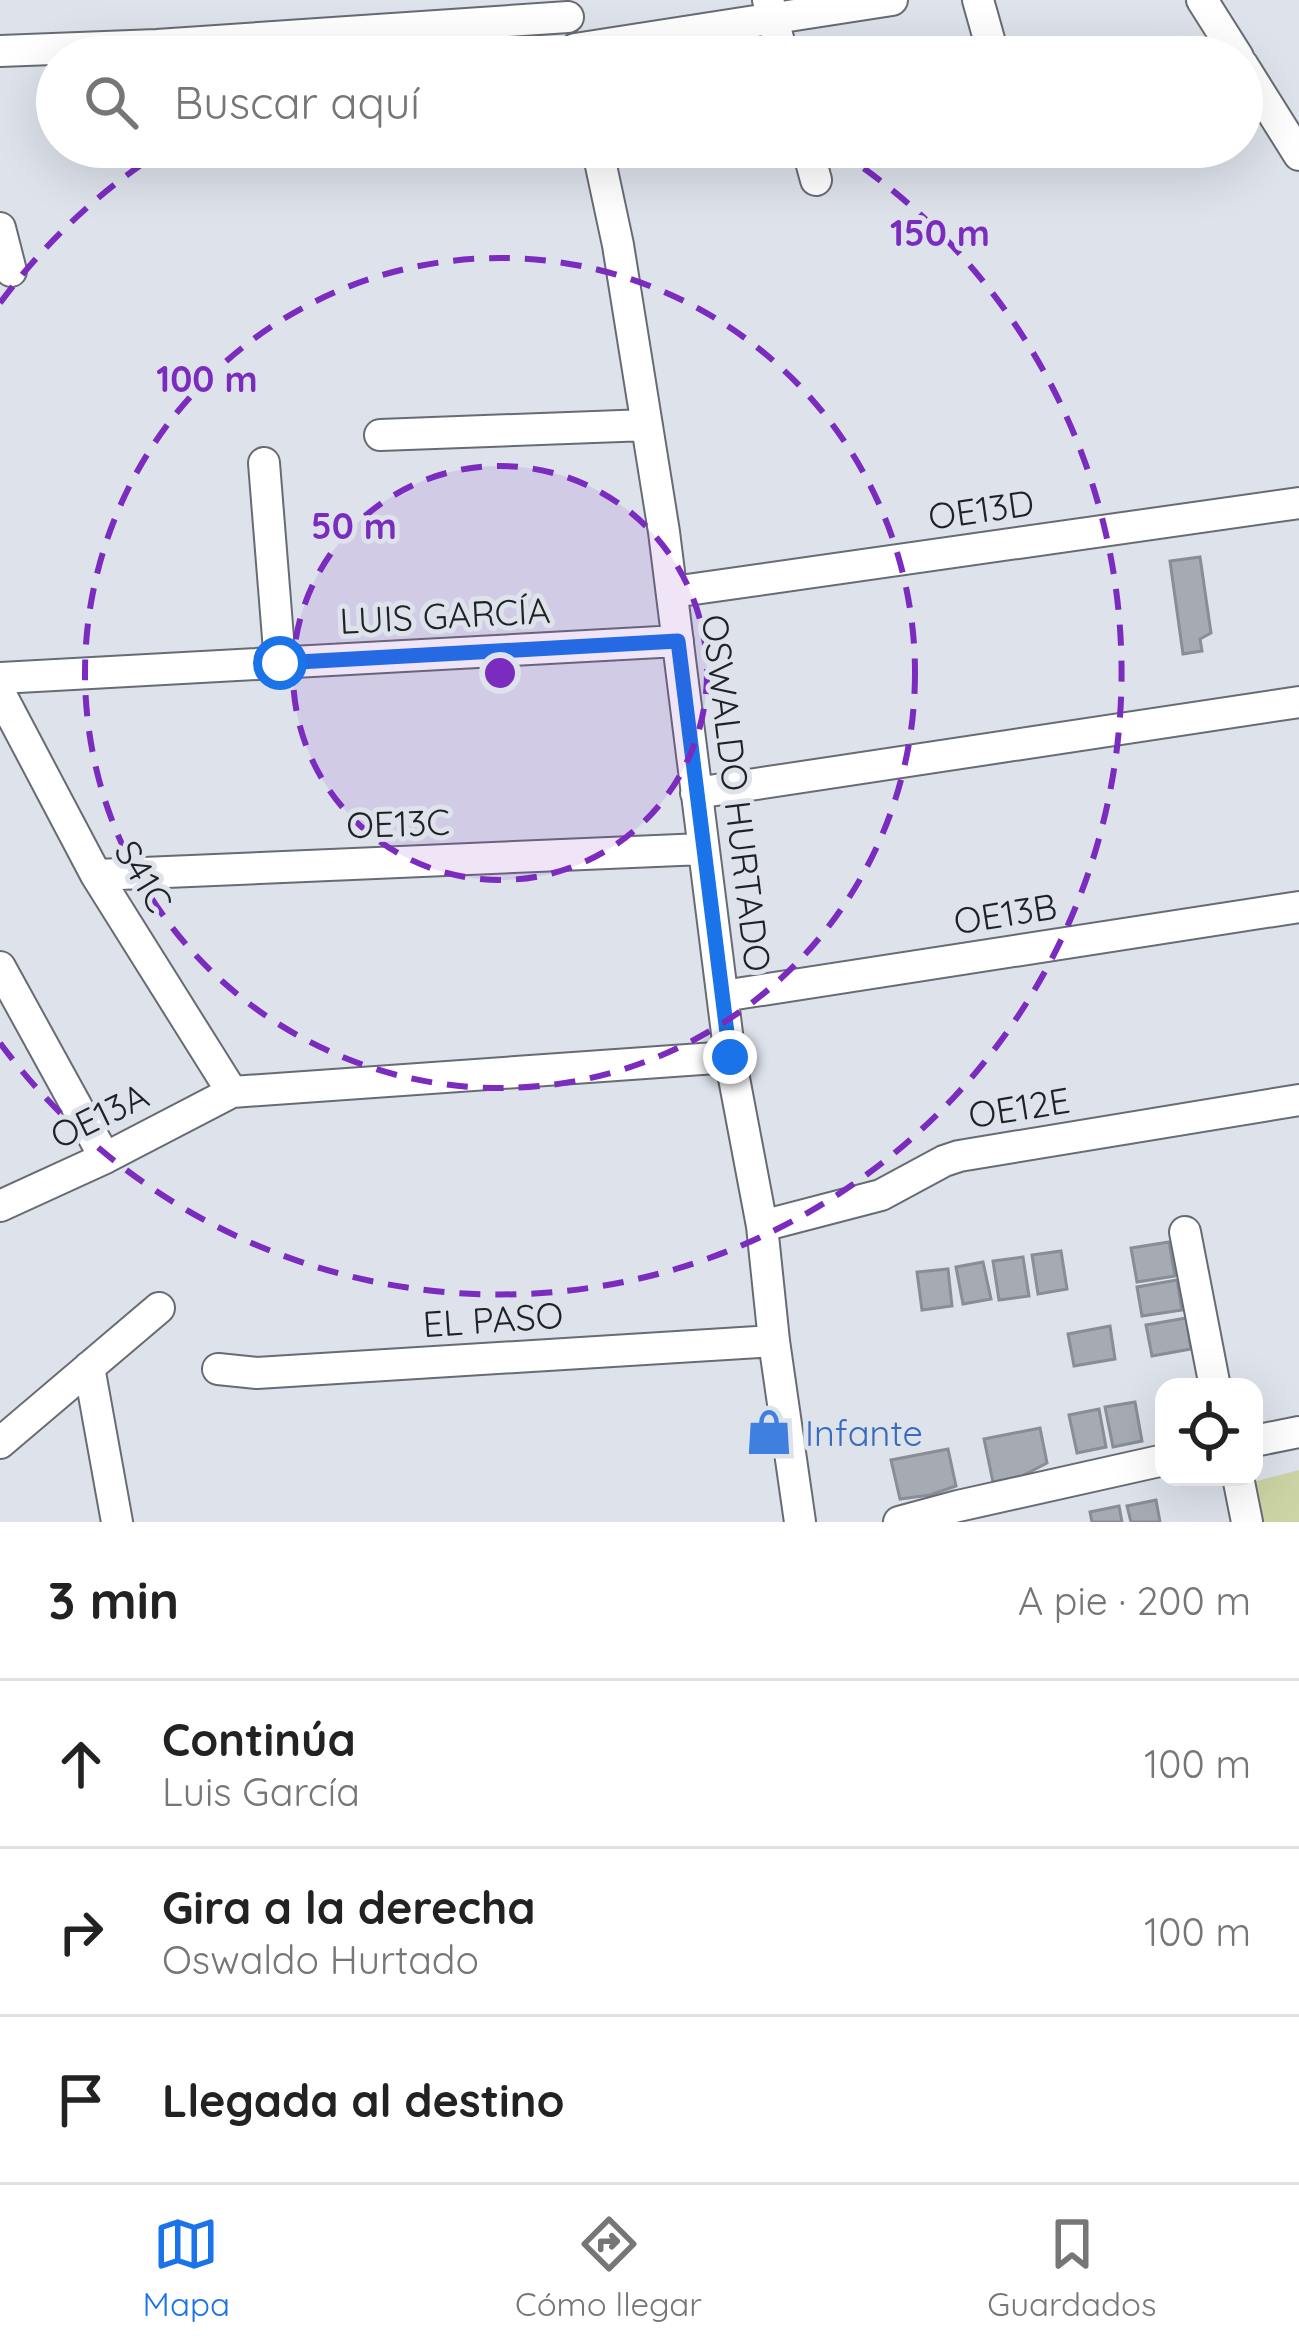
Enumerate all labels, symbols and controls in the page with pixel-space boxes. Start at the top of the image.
search box [36,36,1263,168]
icon: search [78,69,144,135]
text: Buscar aquí [174,74,420,130]
text: 150 m [890,210,990,255]
text: 100 m [156,356,258,401]
street label: OE13D [925,479,1037,539]
text: 50 m [311,503,397,548]
street label: LUIS GARCÍA [338,587,552,643]
street label: OSWALDO HURTADO [693,612,781,974]
route start [253,636,307,690]
centre of rings [479,652,521,694]
street label: OE13C [345,799,451,847]
street label: S41C [105,832,183,920]
street label: OE13B [950,883,1060,943]
route end [703,1030,757,1084]
street label: OE13A [43,1072,155,1158]
street label: OE12E [965,1077,1073,1137]
street label: EL PASO [421,1292,565,1346]
map controls [1155,1378,1263,1486]
button: locate [1155,1378,1263,1486]
shop icon: Infante [744,1407,794,1457]
place label: Infante [805,1410,923,1455]
text: 3 min [48,1568,179,1632]
text: A pie · 200 m [1018,1576,1251,1625]
text: Continúa [162,1711,356,1767]
icon: ahead [48,1731,114,1797]
text: 100 m [1144,1739,1251,1788]
text: Luis García [162,1767,360,1816]
text: Gira a la derecha [162,1879,536,1935]
icon: right [48,1899,114,1965]
text: 100 m [1144,1907,1251,1956]
text: Oswaldo Hurtado [162,1935,479,1984]
icon: arrive [48,2067,114,2133]
text: Llegada al destino [162,2072,565,2128]
tab: Mapa [143,2211,230,2324]
tab: Cómo llegar [515,2211,702,2324]
tab: Guardados [987,2211,1156,2324]

